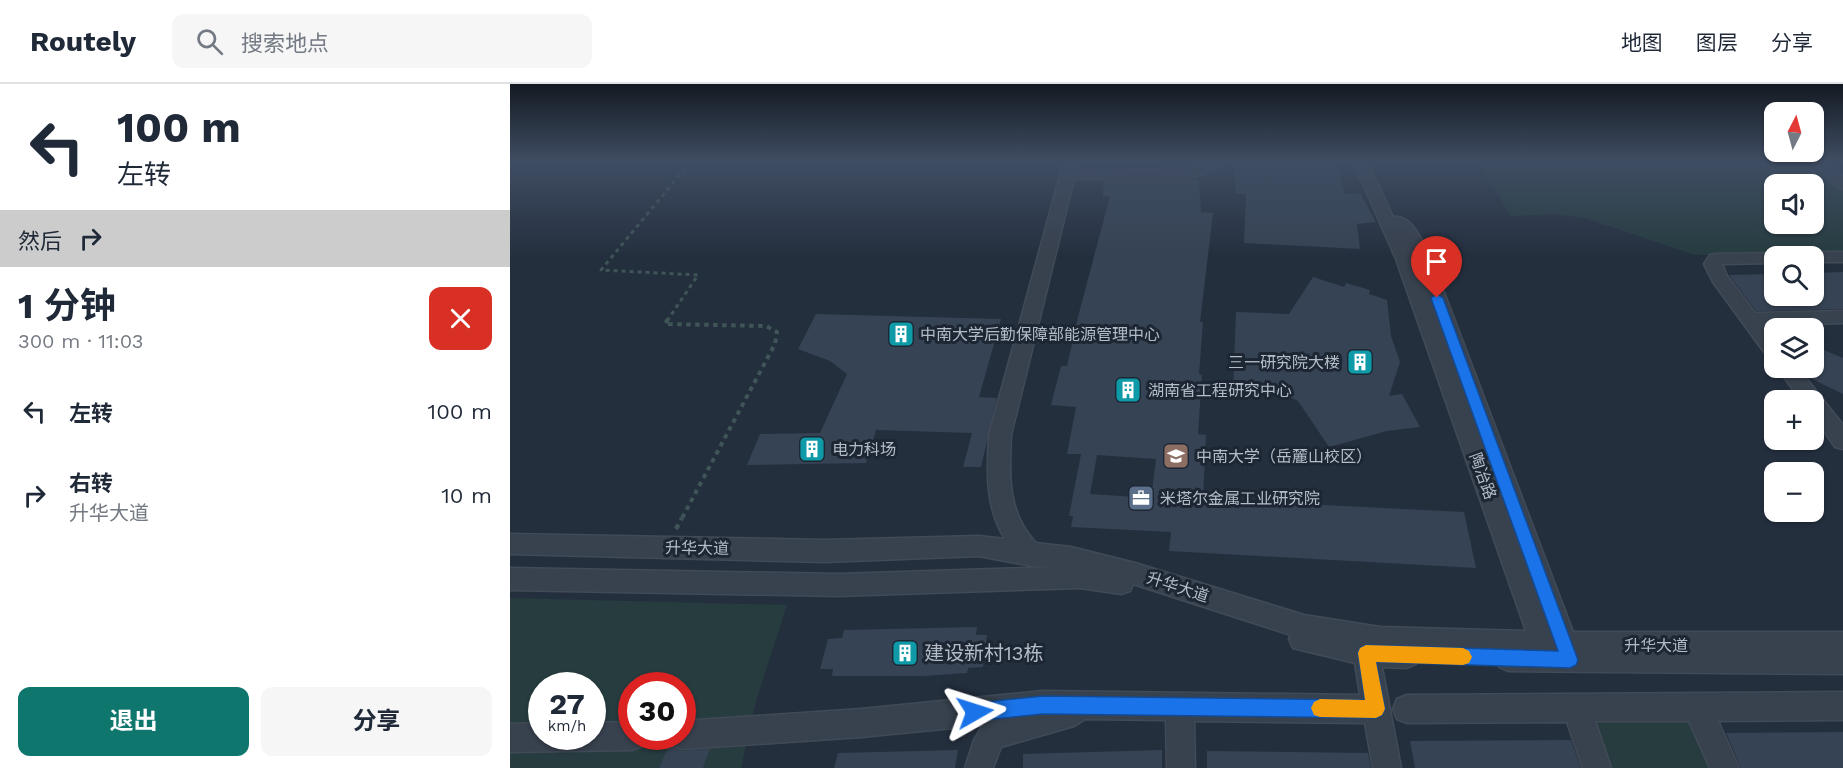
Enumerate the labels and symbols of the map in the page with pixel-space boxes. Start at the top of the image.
north arrow [1764,102,1824,162]
pin [1411,236,1462,298]
building icon: 中南大学后勤保障部能源管理中心 [886,319,916,349]
place label: 中南大学后勤保障部能源管理中心 [920,325,1160,344]
building icon: 三一研究院大楼 [1345,347,1375,377]
place label: 三一研究院大楼 [1228,353,1340,372]
building icon: 湖南省工程研究中心 [1113,375,1143,405]
place label: 湖南省工程研究中心 [1148,381,1292,400]
building icon: 电力科场 [797,434,827,464]
place label: 电力科场 [832,440,896,459]
school or university icon: 中南大学（岳麓山校区） [1161,441,1191,471]
place label: 中南大学（岳麓山校区） [1196,447,1372,466]
street label: 陶冶路 [1466,450,1500,502]
office icon: 米塔尔金属工业研究院 [1126,483,1156,513]
place label: 米塔尔金属工业研究院 [1160,489,1320,508]
street label: 升华大道 [665,538,729,558]
street label: 升华大道 [1145,568,1211,606]
street label: 升华大道 [1624,636,1688,655]
building icon: 建设新村13栋 [890,638,920,668]
place label: 建设新村13栋 [924,641,1043,665]
speed limit sign: 30 [618,672,696,750]
position arrow [943,680,1007,744]

